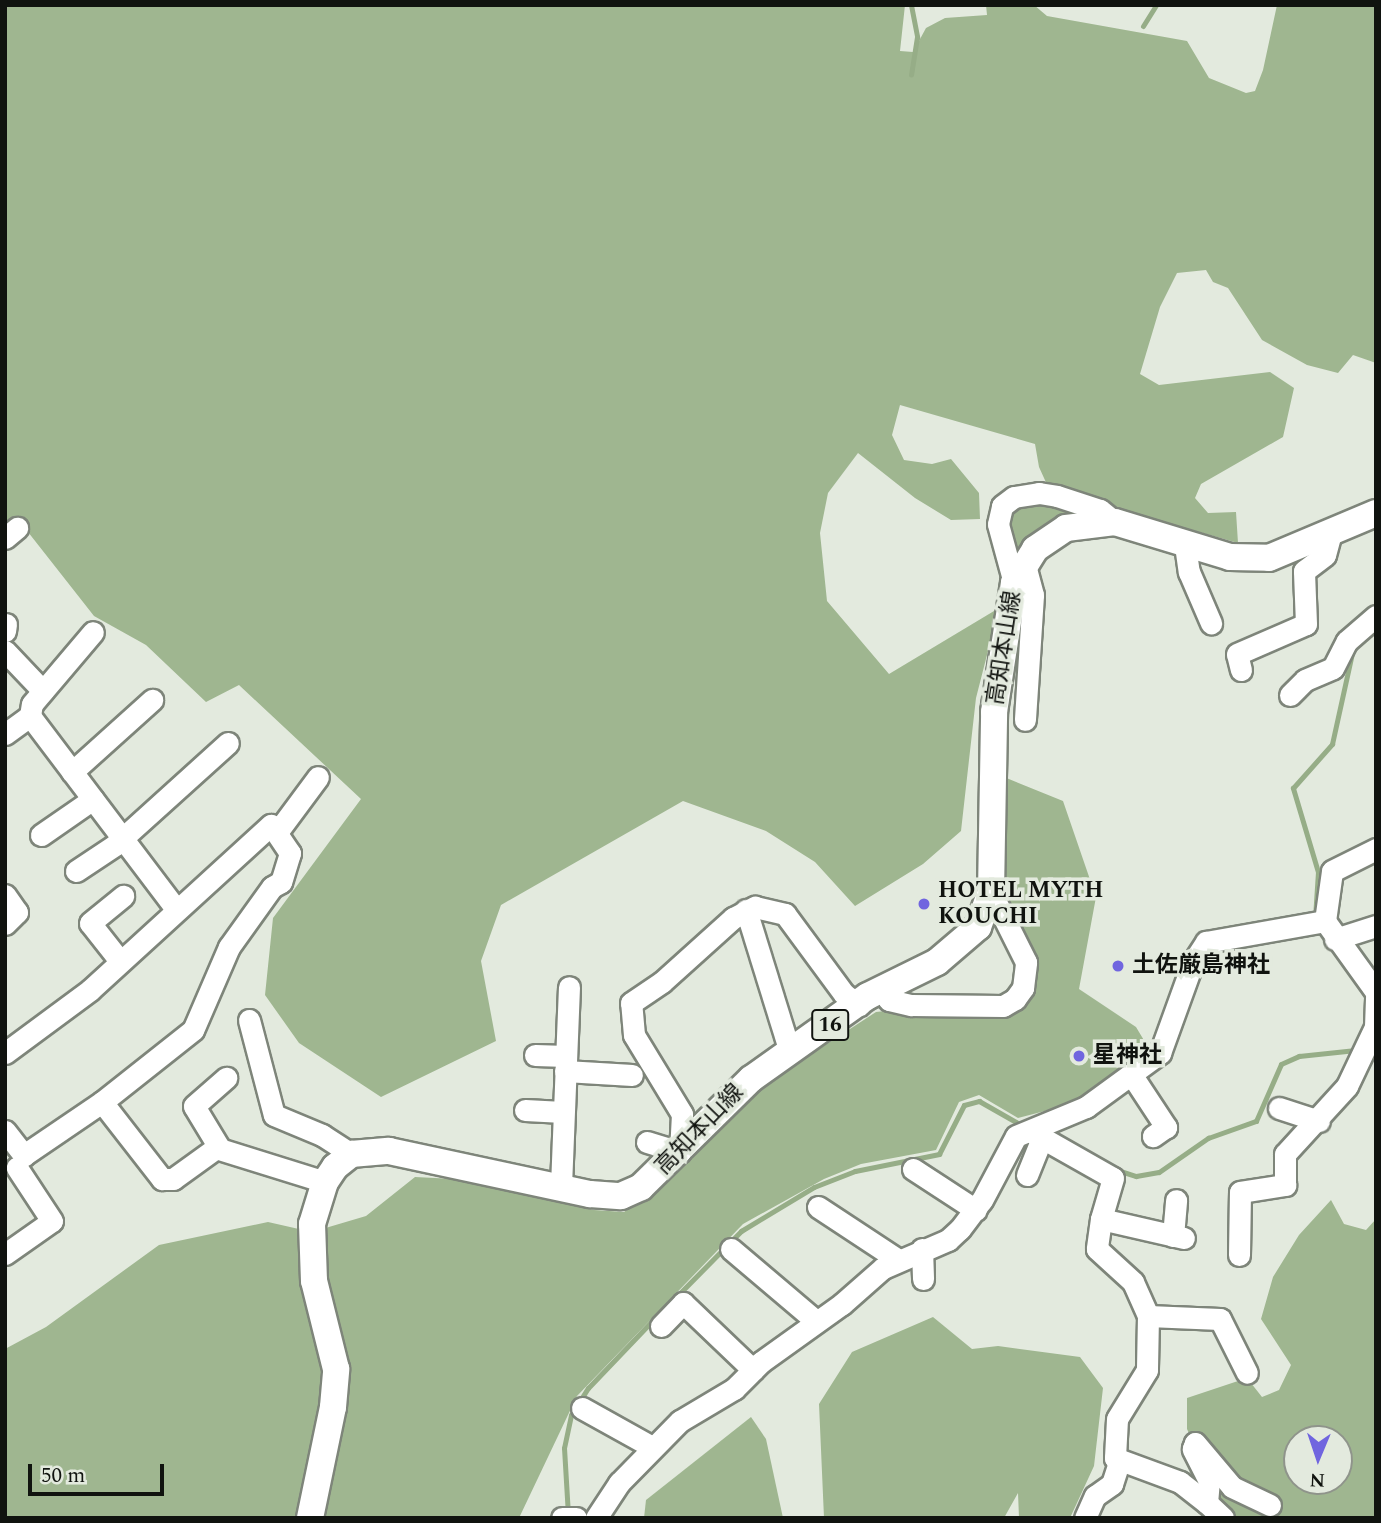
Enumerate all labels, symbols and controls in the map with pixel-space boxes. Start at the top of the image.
street label: 高知本山線 [982,589,1028,707]
place label: HOTEL MYTH KOUCHI [938,877,1103,931]
marker: HOTEL MYTH KOUCHI [916,896,932,912]
place label: 土佐厳島神社 [1132,952,1270,980]
marker: 土佐厳島神社 [1110,958,1126,974]
road number: 16 [811,1007,849,1042]
place label: 星神社 [1093,1042,1162,1070]
marker: 星神社 [1071,1048,1087,1064]
street label: 高知本山線 [650,1079,750,1181]
north arrow [1283,1425,1353,1495]
scale bar [32,1450,168,1494]
text: 50 m [41,1460,85,1492]
text: N [1309,1465,1326,1494]

